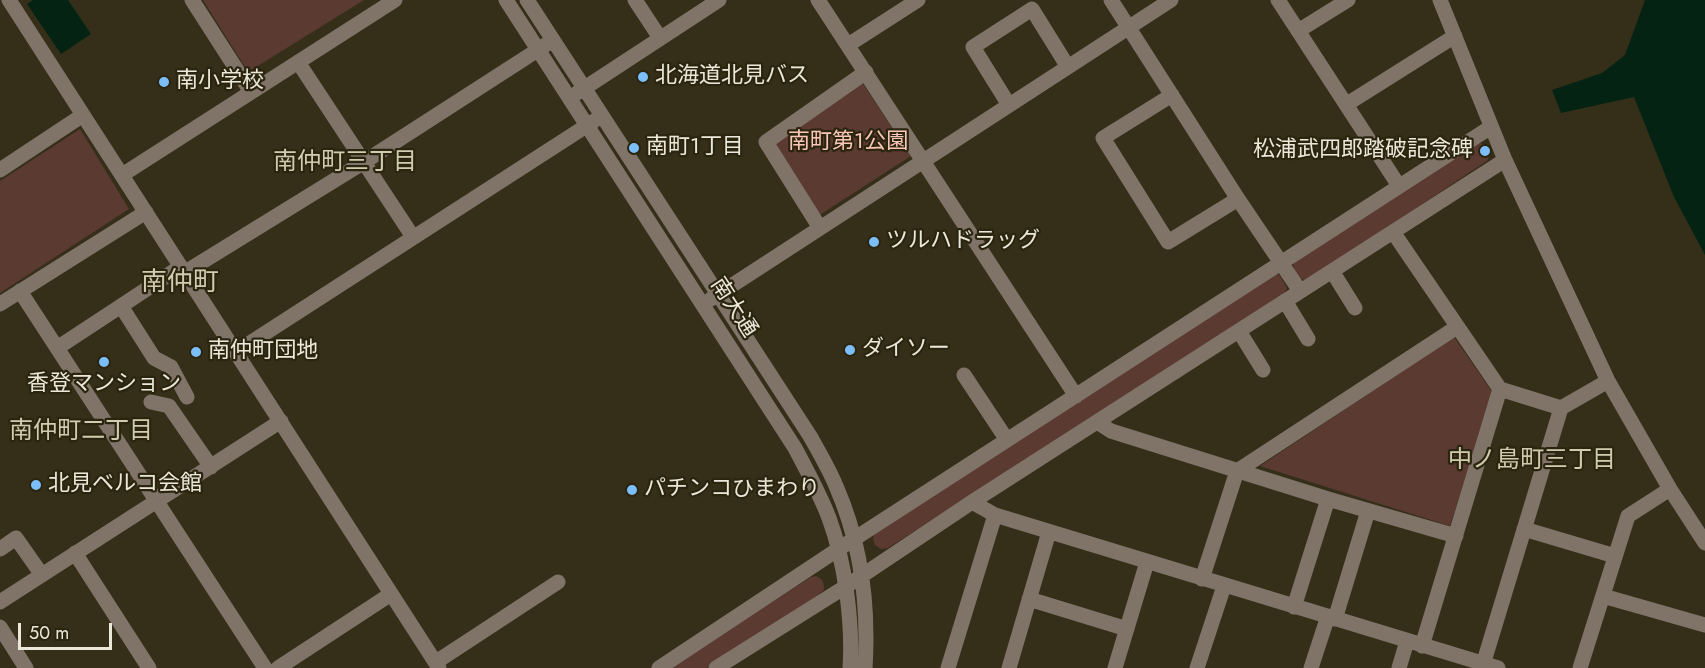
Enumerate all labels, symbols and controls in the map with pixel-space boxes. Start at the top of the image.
place label: 北海道北見バス [655,64,809,90]
place label: 南小学校 [176,69,264,95]
marker: 北海道北見バス [636,70,650,84]
marker: 南小学校 [157,75,171,89]
park label: 南町第1公園 [788,130,908,156]
place label: 南町1丁目 [646,135,744,161]
place label: 松浦武四郎踏破記念碑 [1253,138,1473,164]
marker: 南町1丁目 [627,141,641,155]
marker: 松浦武四郎踏破記念碑 [1478,144,1492,158]
district label: 南仲町三丁目 [273,149,417,177]
place label: ツルハドラッグ [886,229,1040,255]
marker: ツルハドラッグ [867,235,881,249]
district label: 南仲町 [141,268,219,300]
street label: 南大通 [704,273,762,343]
place label: ダイソー [862,337,950,363]
place label: 南仲町団地 [208,339,318,365]
marker: ダイソー [843,343,857,357]
marker: 南仲町団地 [189,345,203,359]
marker: 香登マンション [97,355,111,369]
place label: 香登マンション [27,372,181,398]
district label: 南仲町二丁目 [9,418,153,446]
district label: 中ノ島町三丁目 [1448,447,1616,475]
place label: 北見ベルコ会館 [48,472,202,498]
place label: パチンコひまわり [644,477,820,503]
marker: 北見ベルコ会館 [29,478,43,492]
marker: パチンコひまわり [625,483,639,497]
scale bar [21,611,116,649]
text: 50 m [29,620,69,646]

